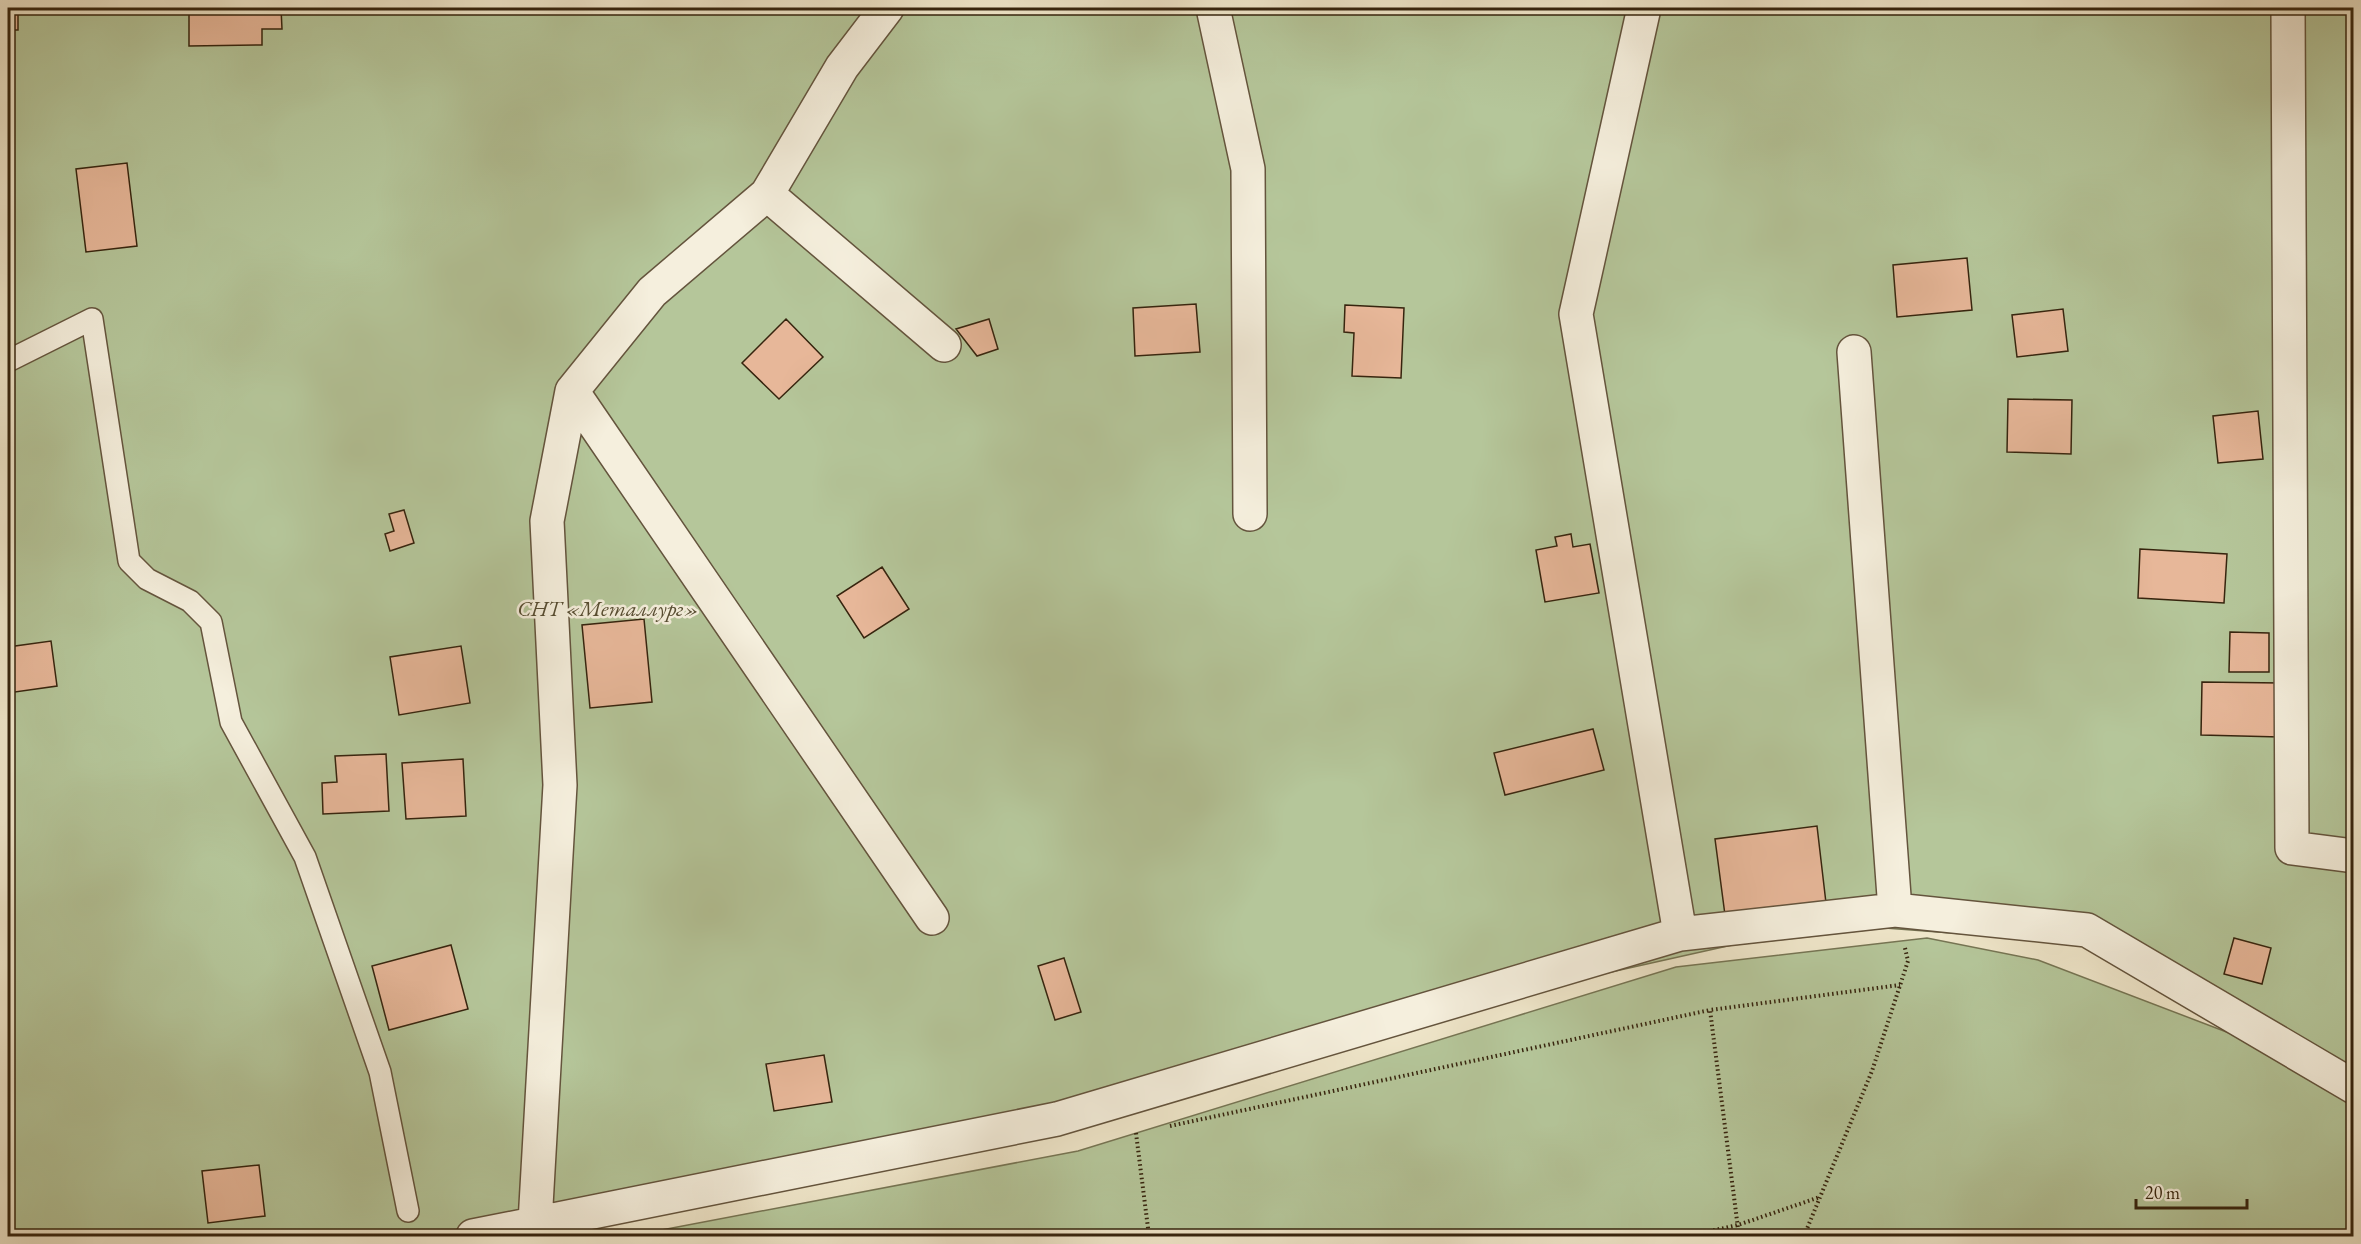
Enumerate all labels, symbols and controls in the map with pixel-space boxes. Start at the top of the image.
park label: СНТ «Металлург» [517,594,699,623]
scale bar [2136,1172,2247,1210]
text: 20 m [2145,1181,2180,1204]

